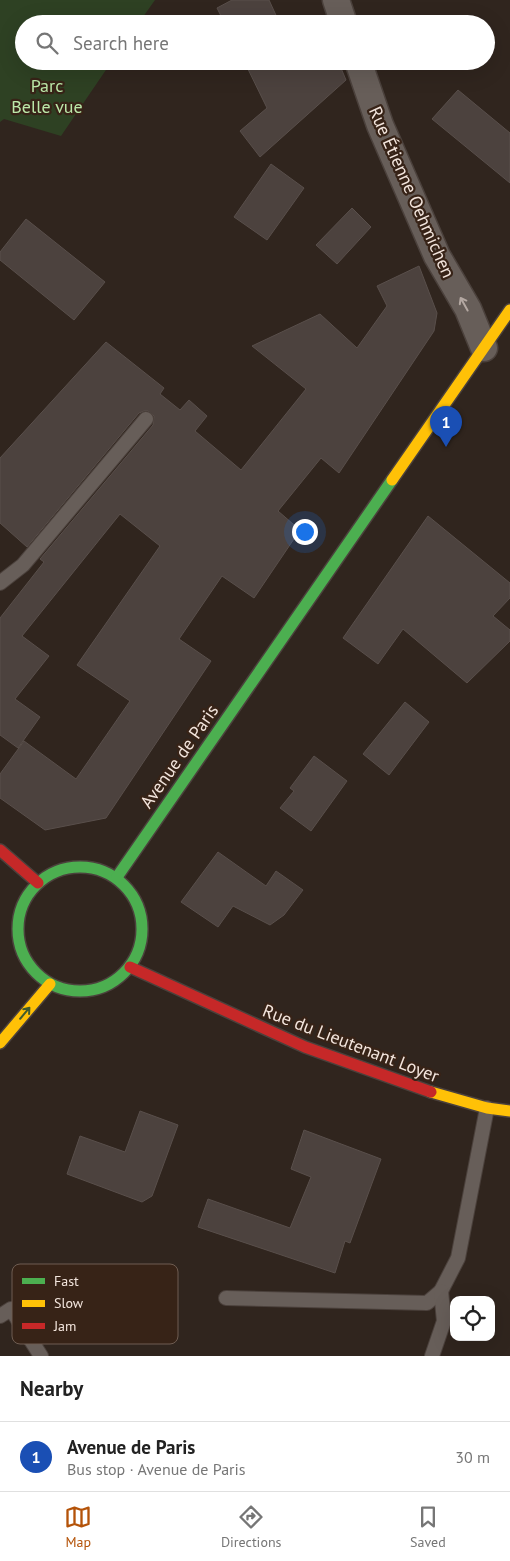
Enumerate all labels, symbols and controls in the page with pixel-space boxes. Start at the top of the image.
search box [15,15,495,70]
icon: search [33,29,61,57]
text: Search here [73,31,169,55]
park label: Parc Belle vue [11,74,83,118]
street label: Rue Étienne Oehmichen [364,103,460,281]
one-way arrow [459,296,469,311]
pin: 1 [430,406,462,447]
your location [292,519,318,545]
street label: Avenue de Paris [135,700,223,812]
street label: Rue du Lieutenant Loyer [260,999,442,1087]
one-way arrow [19,1007,30,1020]
legend [12,1264,178,1344]
text: Fast [54,1272,79,1290]
text: Slow [54,1294,84,1312]
map controls [450,1296,495,1341]
button: locate [450,1296,495,1341]
text: Jam [53,1317,76,1335]
text: Nearby [20,1375,83,1402]
text: Avenue de Paris [67,1435,195,1459]
text: 1 [31,1447,41,1467]
text: 30 m [455,1447,490,1467]
text: Bus stop · Avenue de Paris [67,1459,246,1479]
tab: Map [64,1503,92,1551]
tab: Directions [221,1503,281,1551]
tab: Saved [410,1503,446,1551]

